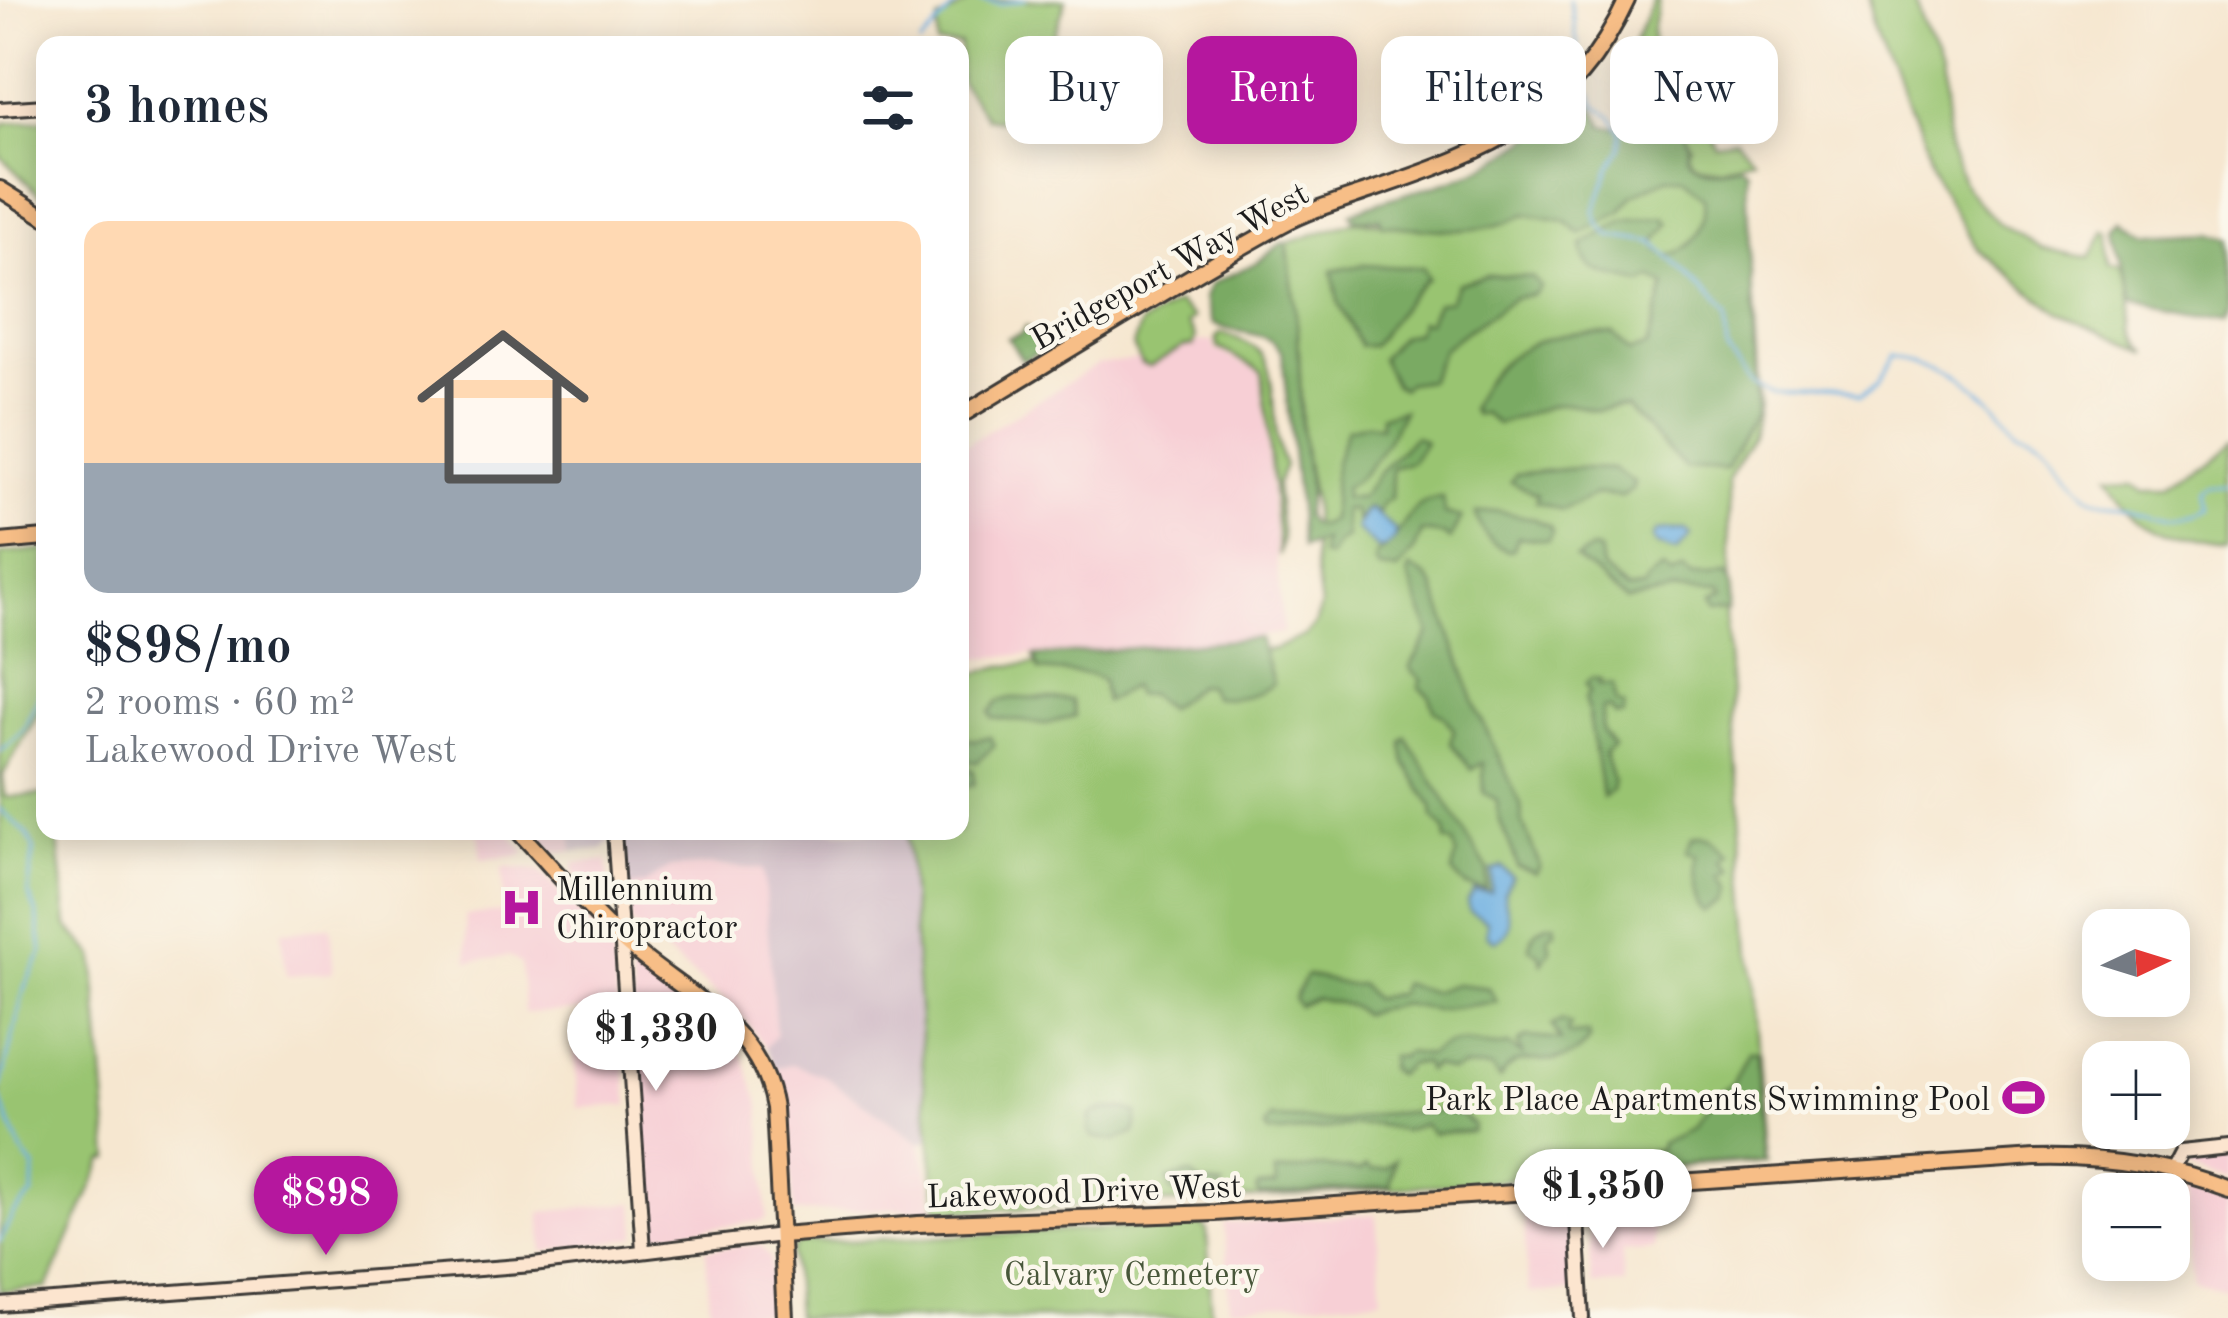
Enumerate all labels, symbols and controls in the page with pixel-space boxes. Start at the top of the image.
chip: Buy [1005,36,1163,144]
chip: Rent [1187,36,1357,144]
chip: Filters [1381,36,1586,144]
chip: New [1610,36,1778,144]
icon: filters [855,75,921,141]
text: 3 homes [84,83,269,134]
street label: Bridgeport Way West [1026,178,1315,358]
icon: home [395,299,611,515]
text: $898/mo [84,623,292,674]
text: 2 rooms · 60 m² [84,684,355,723]
text: Lakewood Drive West [84,732,457,771]
place label: Millennium Chiropractor [556,875,738,946]
hospital icon: Millennium Chiropractor [499,884,545,930]
north arrow [2082,909,2190,1017]
map controls [2082,909,2190,1281]
pin: $1,330 [558,992,754,1094]
text: $1,330 [594,1011,718,1050]
button: + [2082,1041,2190,1149]
sports icon: Park Place Apartments Swimming Pool [2001,1075,2047,1121]
place label: Park Place Apartments Swimming Pool [1425,1085,1990,1118]
pin: $1,350 [1505,1149,1701,1251]
pin: $898 [255,1156,397,1258]
text: $1,350 [1541,1168,1665,1207]
street label: Lakewood Drive West [926,1172,1242,1215]
button: − [2082,1173,2190,1281]
text: $898 [281,1175,371,1214]
park label: Calvary Cemetery [1004,1260,1260,1293]

